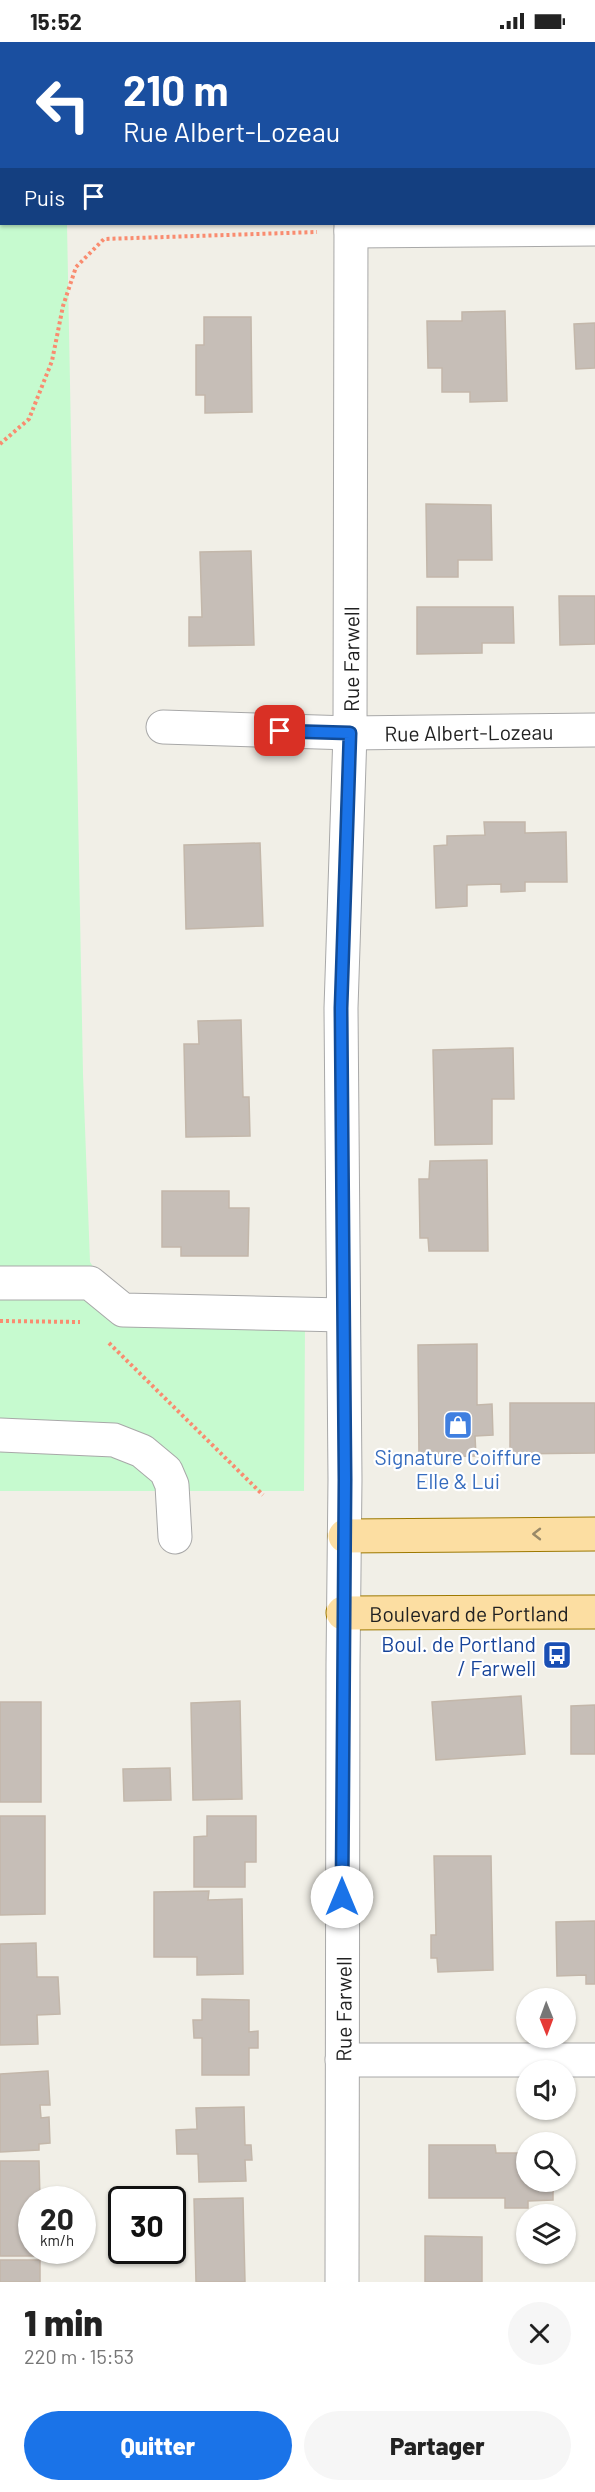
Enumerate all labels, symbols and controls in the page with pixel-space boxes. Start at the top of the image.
text: 15:52 [30,8,82,34]
text: 210 m [123,64,229,114]
icon: left [24,66,102,144]
text: Rue Albert-Lozeau [123,115,340,147]
icon: arrive [77,180,110,213]
text: Puis [24,184,65,210]
street label: Rue Farwell [338,606,363,712]
pin [254,705,305,756]
icon: arrive [263,714,296,747]
street label: Rue Albert-Lozeau [384,718,554,745]
shop icon: Signature Coiffure Elle & Lui [442,1409,474,1441]
place label: Signature Coiffure Elle & Lui [374,1444,542,1493]
one-way arrow [532,1528,541,1540]
street label: Boulevard de Portland [369,1600,569,1625]
place label: Boul. de Portland / Farwell [381,1631,536,1680]
bus stop icon: Boul. de Portland / Farwell [541,1639,573,1671]
position arrow [310,1865,374,1929]
street label: Rue Farwell [330,1956,355,2062]
north arrow [516,1988,576,2048]
map controls [516,1988,576,2264]
button: sound [516,2060,576,2120]
button: search [516,2132,576,2192]
speed limit sign: 30 [108,2186,186,2264]
text: 20 [40,2200,74,2236]
button: layers [516,2204,576,2264]
text: km/h [40,2231,74,2249]
text: 1 min [24,2300,103,2343]
button: close [508,2302,571,2365]
text: 220 m · 15:53 [24,2344,134,2368]
button: Quitter [24,2411,292,2480]
button: Partager [304,2411,571,2480]

